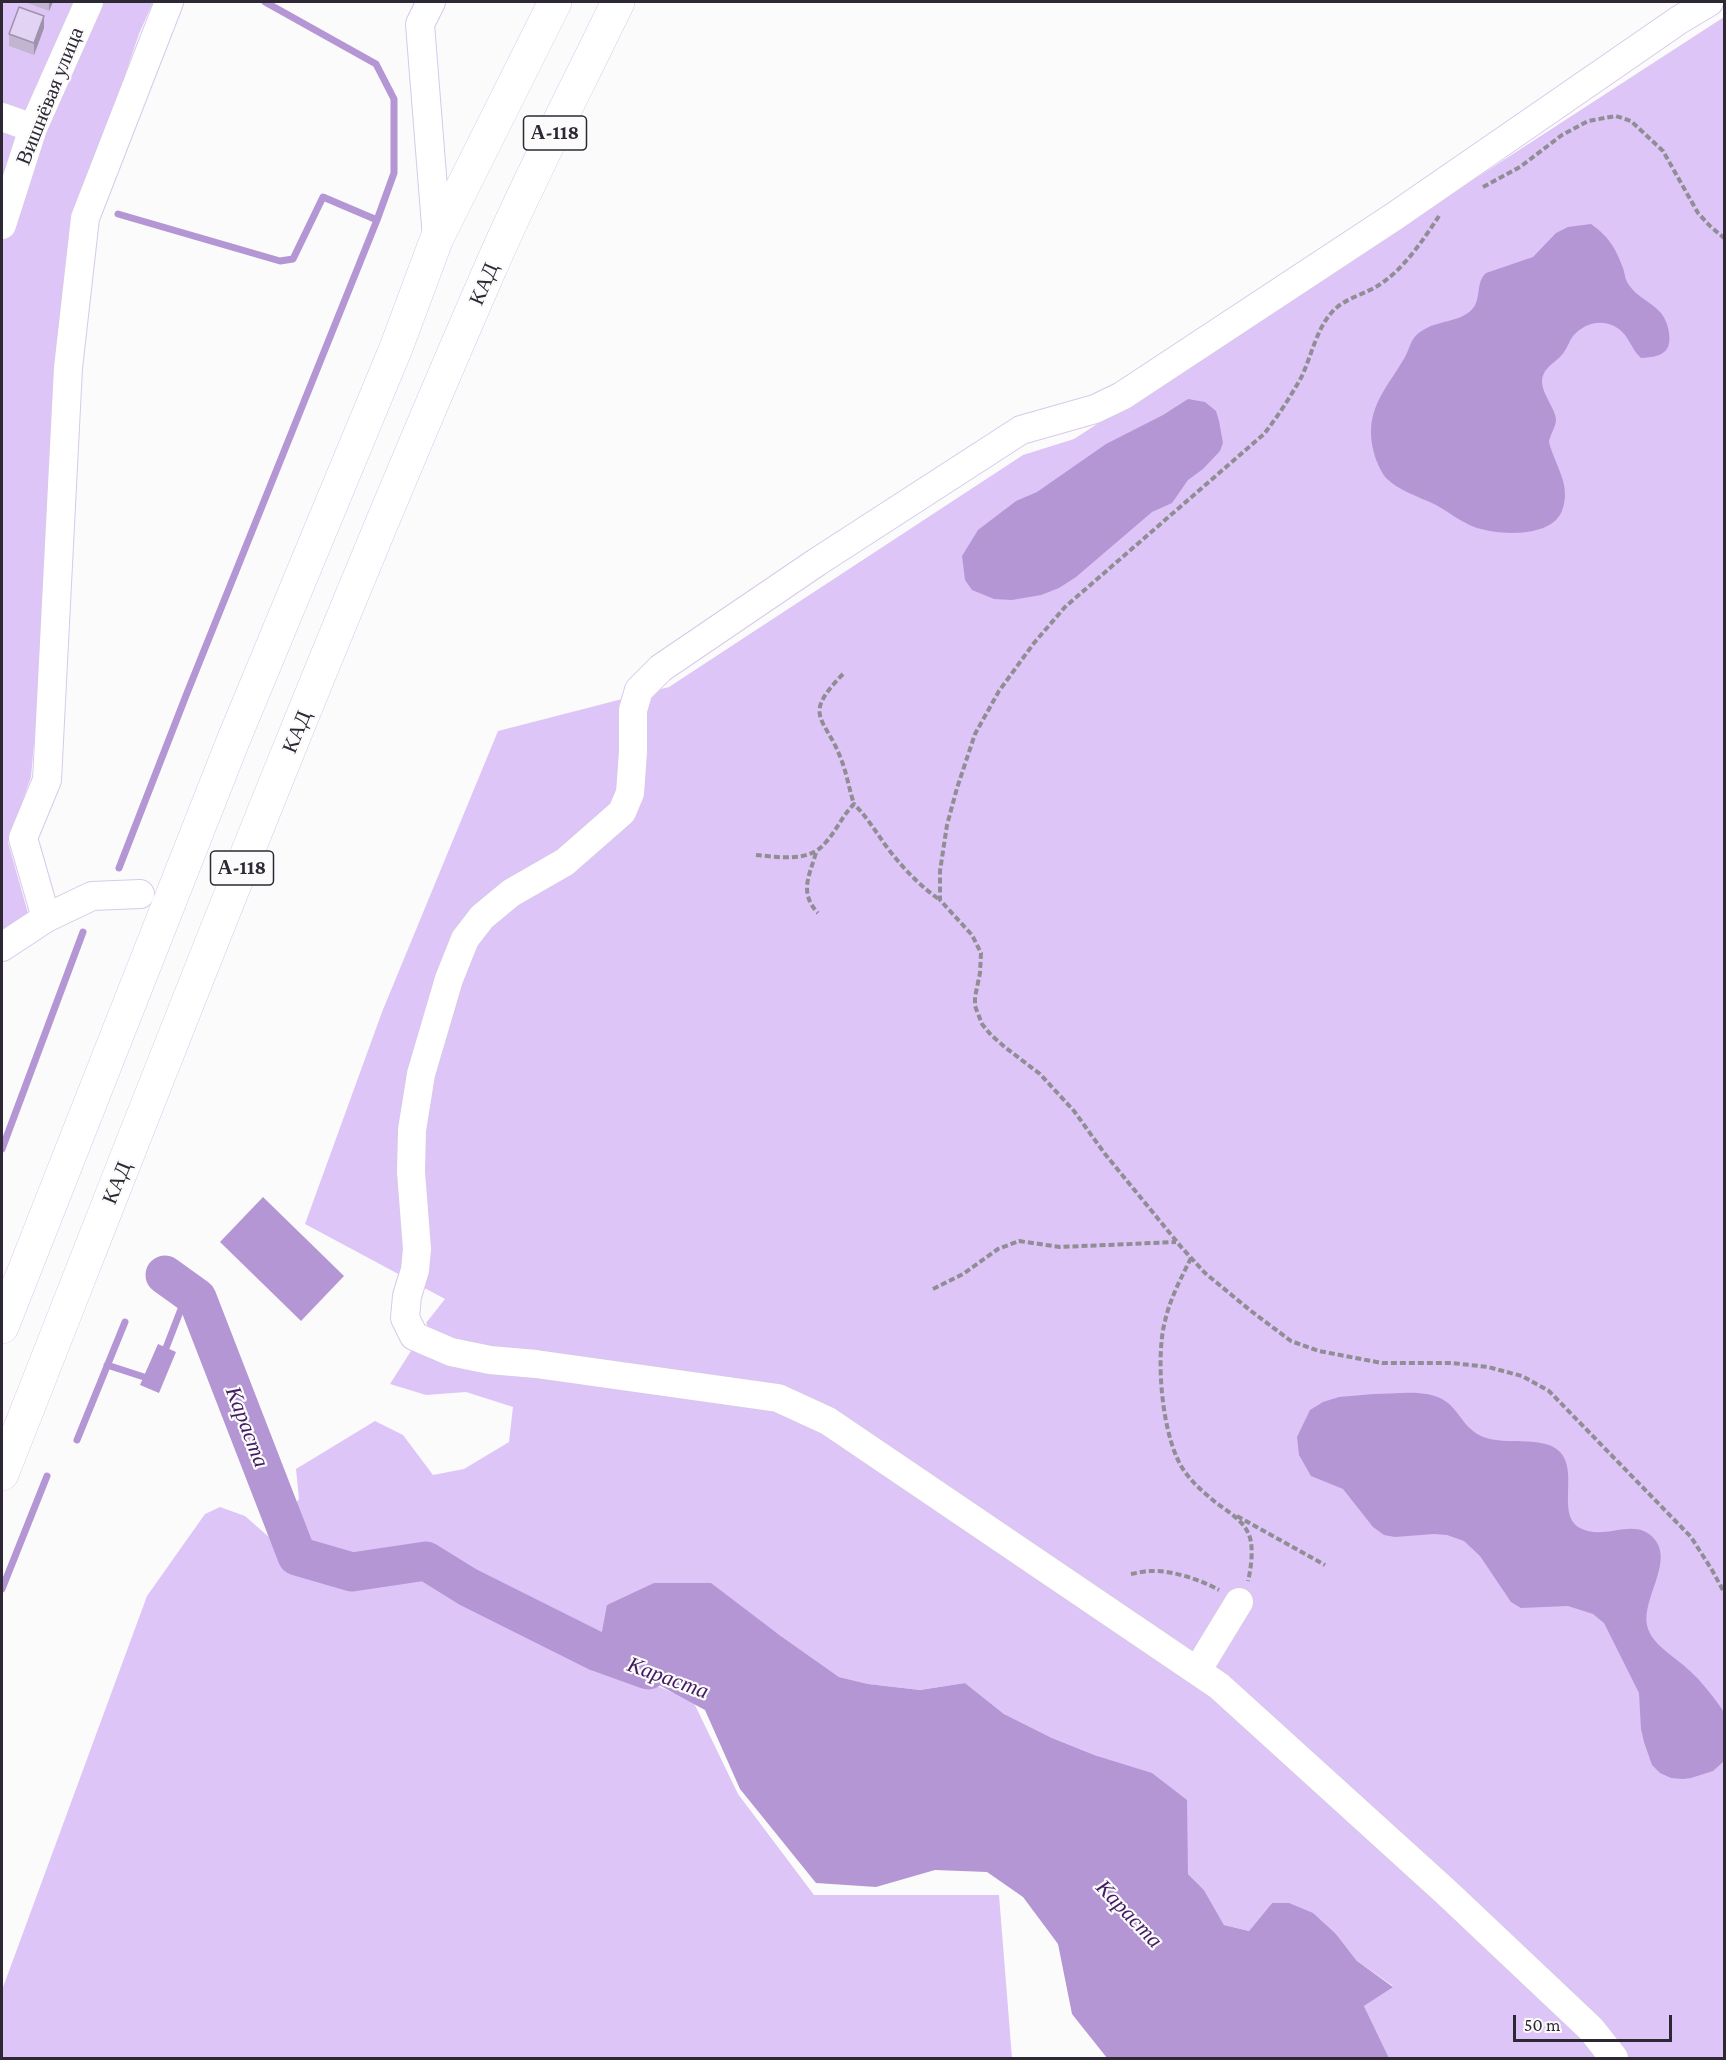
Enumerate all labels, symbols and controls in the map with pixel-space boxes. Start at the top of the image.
street label: Вишнёвая улица [11,23,89,169]
road number: А-118 [524,116,586,150]
street label: КАД [464,259,504,309]
street label: КАД [277,707,317,757]
road number: А-118 [210,851,274,885]
street label: КАД [97,1158,137,1208]
water label: Караста [220,1383,274,1471]
water label: Караста [624,1651,712,1705]
water label: Караста [1090,1874,1168,1954]
scale bar [1516,2003,1675,2041]
text: 50 m [1524,2015,1561,2035]

